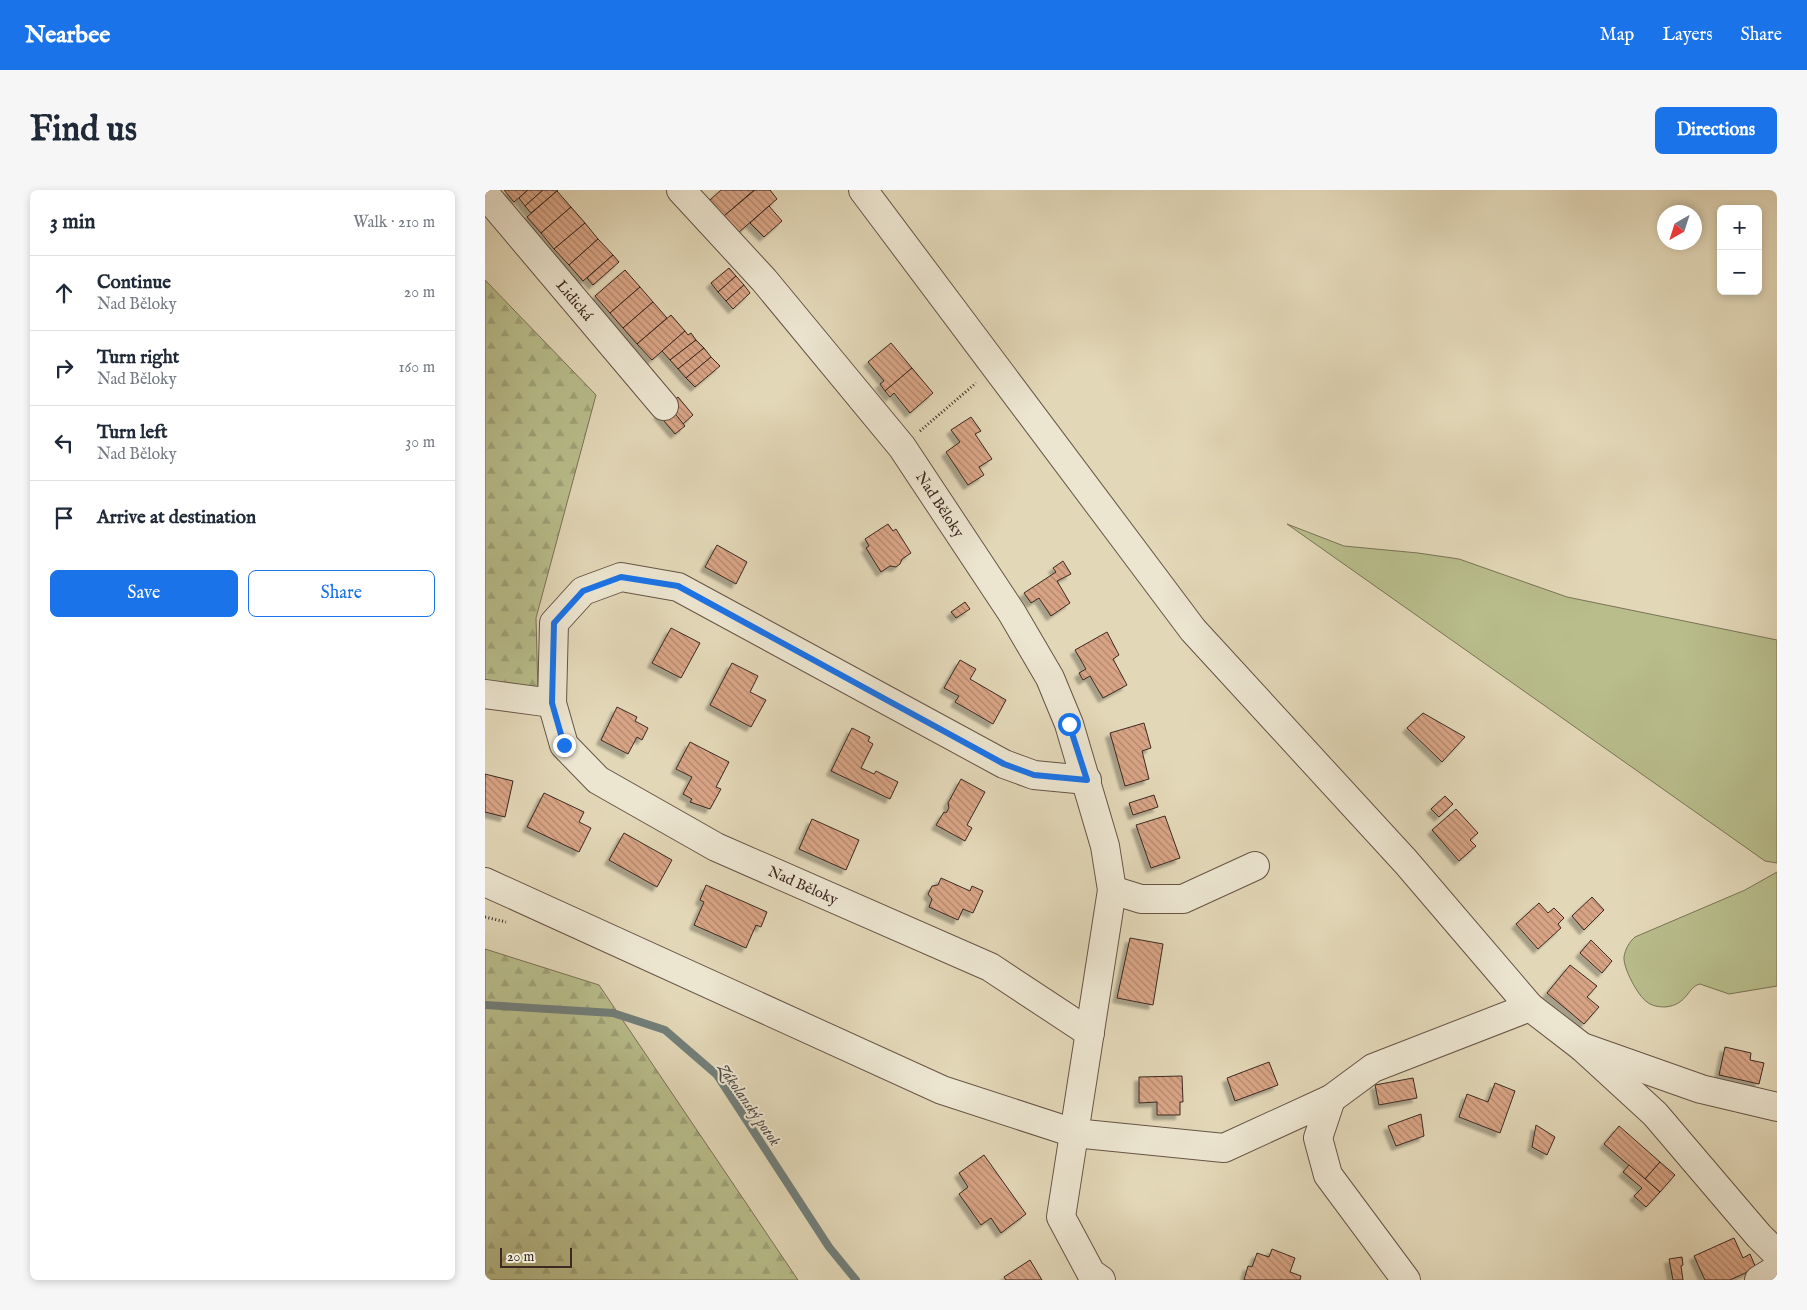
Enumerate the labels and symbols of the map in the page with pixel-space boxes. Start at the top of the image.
north arrow [1657,205,1702,250]
street label: Lidická [552,276,597,325]
street label: Nad Běloky [911,468,969,542]
route start [1058,713,1081,736]
route end [553,734,576,757]
street label: Nad Běloky [765,862,841,910]
water label: Zákolanský potok [711,1058,785,1151]
scale bar [500,1245,573,1268]

